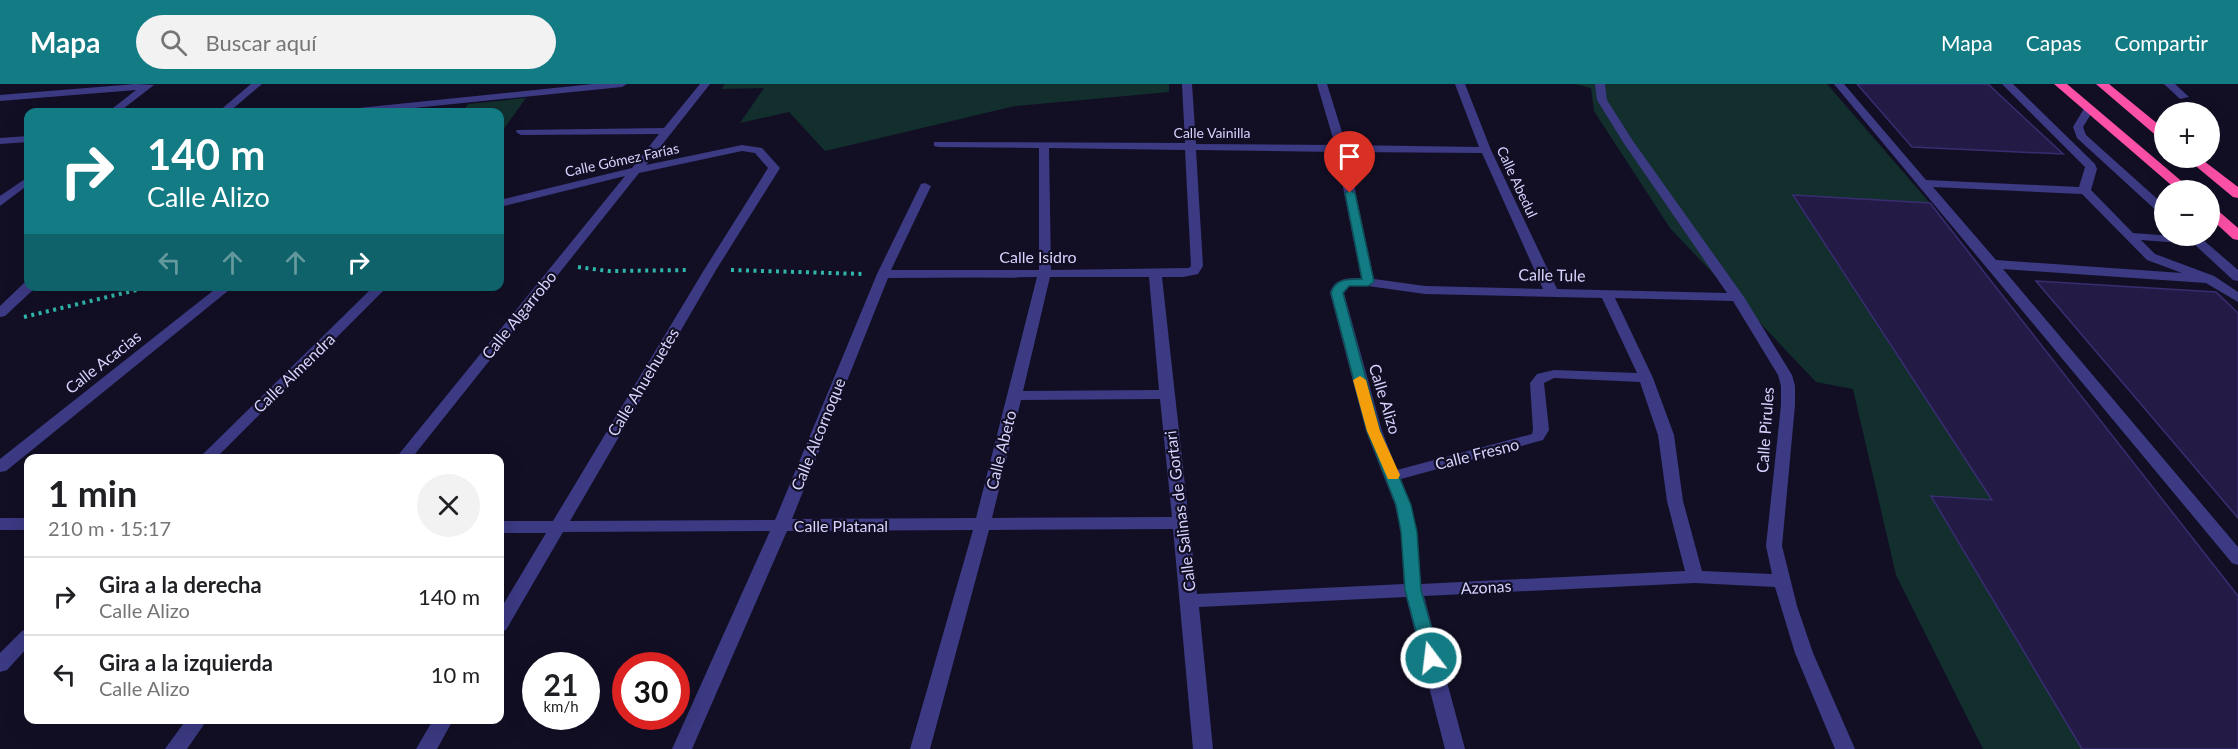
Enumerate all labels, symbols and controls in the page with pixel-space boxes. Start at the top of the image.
search box [136,15,556,69]
text: Mapa [30,25,100,59]
icon: search [157,26,190,59]
text: Buscar aquí [205,29,317,56]
text: Mapa [1941,30,1993,55]
text: Capas [2026,30,2082,55]
text: Compartir [2115,30,2208,55]
map controls [2154,102,2220,246]
button: + [2154,102,2220,168]
street label: Calle Vainilla [1174,124,1250,141]
text: 140 m [147,129,265,179]
pin [1324,131,1375,193]
icon: right [48,132,126,210]
street label: Calle Gómez Farías [563,139,680,180]
icon: arrive [1333,140,1366,173]
street label: Calle Abedul [1493,143,1541,220]
text: Calle Alizo [147,180,270,213]
button: − [2154,180,2220,246]
icon: left [153,246,186,279]
icon: ahead [216,246,249,279]
icon: ahead [279,246,312,279]
icon: right [342,246,375,279]
street label: Calle Isidro [999,247,1077,266]
street label: Calle Tule [1518,264,1586,285]
street label: Calle Algarrobo [477,267,560,362]
street label: Calle Ahuehuetes [603,324,682,439]
street label: Calle Acacias [61,326,144,397]
street label: Calle Almendra [249,329,338,416]
street label: Calle Alizo [1366,361,1405,436]
street label: Calle Alcornoque [786,375,849,493]
street label: Calle Pirules [1752,386,1777,474]
street label: Calle Abeto [981,408,1020,492]
street label: Calle Salinas de Gortari [1160,429,1199,593]
street label: Calle Fresno [1433,434,1521,473]
text: 1 min [48,471,137,515]
button: close [417,474,480,537]
text: 210 m · 15:17 [48,516,171,540]
street label: Calle Platanal [794,516,888,535]
text: Gira a la derecha [99,571,262,598]
street label: Azonas [1460,576,1512,597]
icon: right [48,580,81,613]
text: 140 m [418,583,480,610]
text: Calle Alizo [99,598,190,622]
position arrow [1399,626,1463,690]
text: Gira a la izquierda [99,649,273,676]
speed limit sign: 30 [612,652,690,730]
icon: left [48,658,81,691]
text: 10 m [431,661,480,688]
text: 21 [544,666,578,702]
text: Calle Alizo [99,676,190,700]
text: km/h [543,697,579,715]

